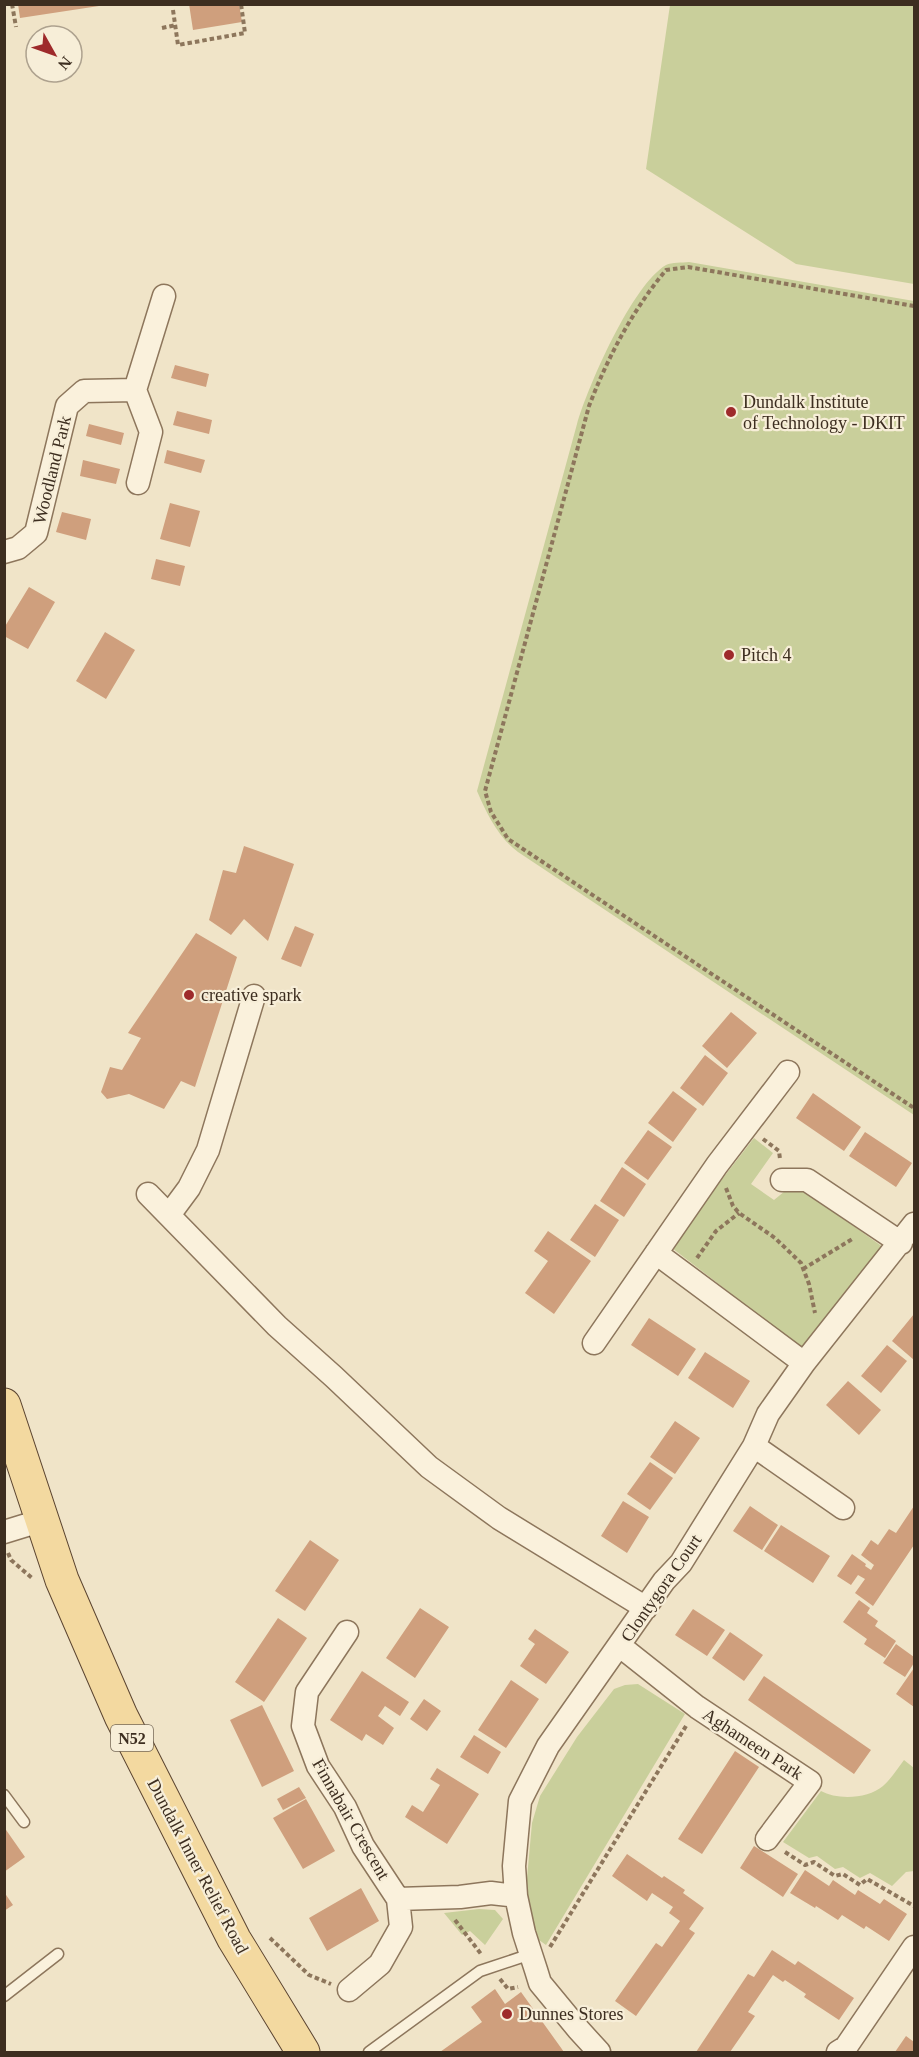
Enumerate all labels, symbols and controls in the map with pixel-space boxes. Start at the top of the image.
north arrow [24,24,84,84]
text: N [55,53,75,74]
place label: Dundalk Institute of Technology - DKIT [743,392,905,433]
marker: Dundalk Institute of Technology - DKIT [724,405,738,419]
street label: Woodland Park [29,414,75,526]
place label: Pitch 4 [741,645,792,665]
marker: Pitch 4 [722,648,736,662]
place label: creative spark [201,985,301,1005]
marker: creative spark [182,988,196,1002]
street label: Clontygora Court [617,1530,705,1646]
street label: Aghameen Park [699,1704,807,1784]
road number: N52 [111,1725,153,1751]
street label: Finnabair Crescent [308,1755,394,1883]
street label: Dundalk Inner Relief Road [143,1775,253,1957]
place label: Dunnes Stores [519,2004,624,2024]
marker: Dunnes Stores [500,2007,514,2021]

